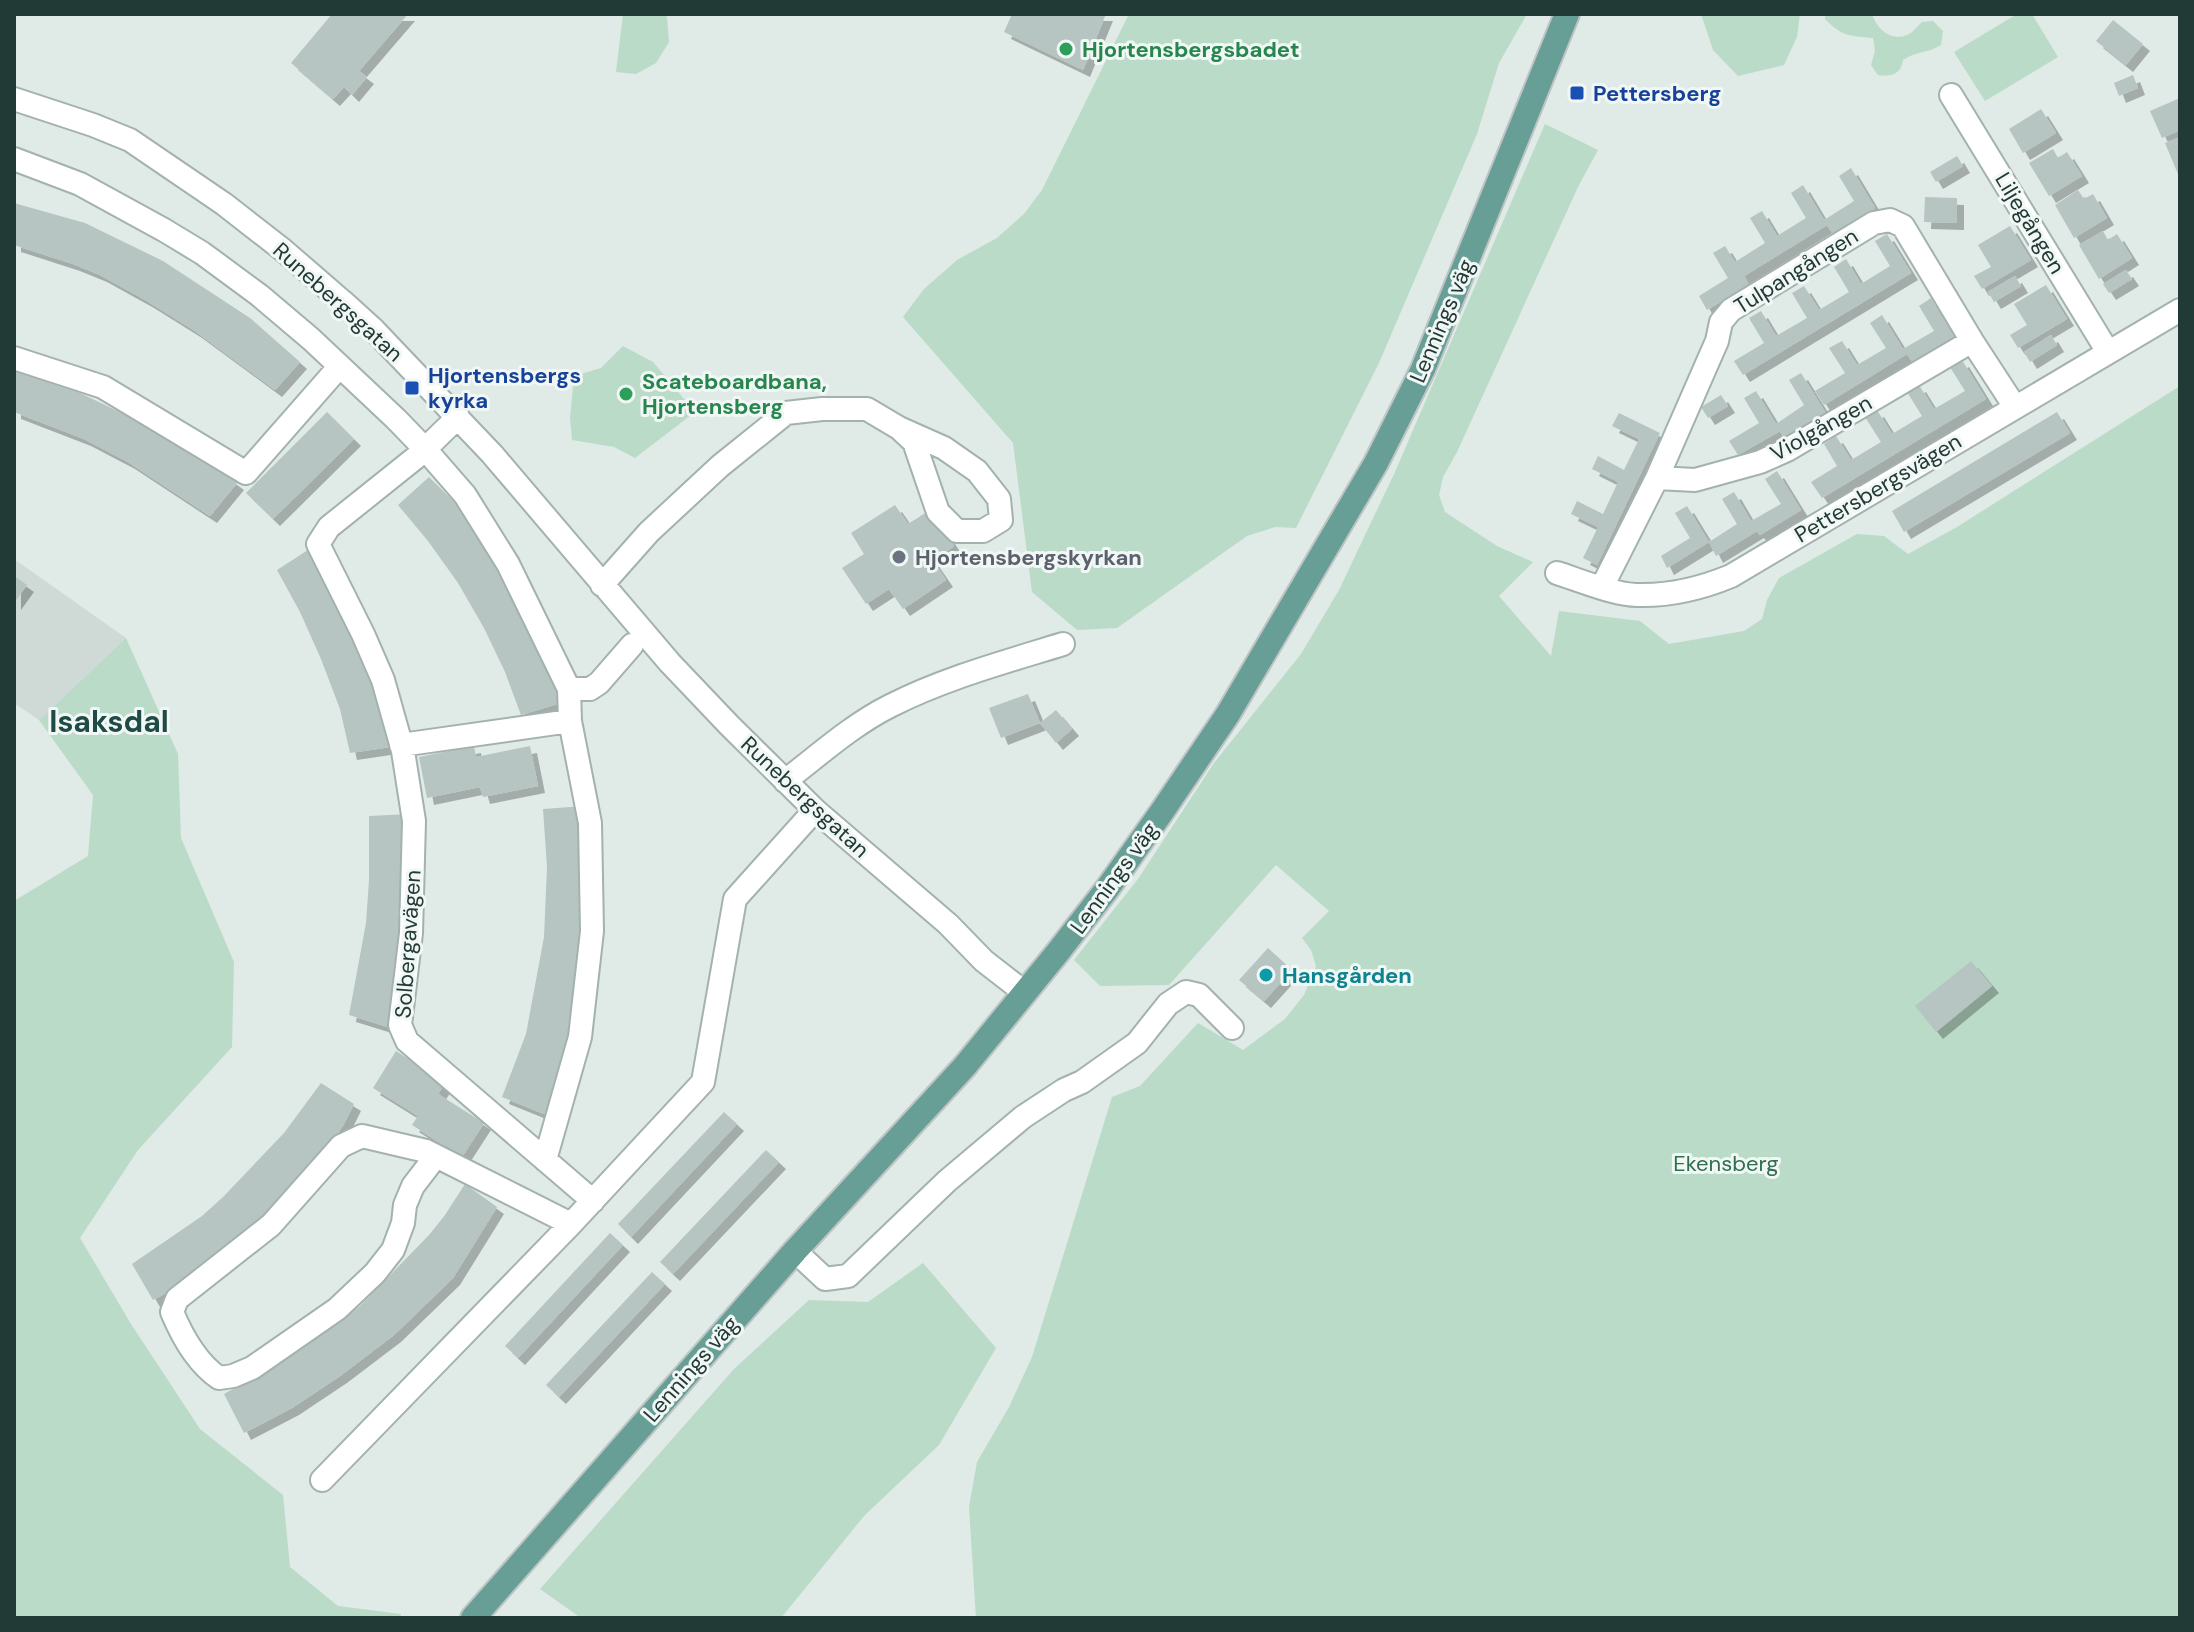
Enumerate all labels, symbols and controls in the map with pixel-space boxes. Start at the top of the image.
place label: Hjortensbergsbadet [1082,35,1299,64]
marker: Hjortensbergsbadet [1057,40,1075,58]
place label: Pettersberg [1593,79,1721,108]
marker: Pettersberg [1568,84,1586,102]
street label: Liljegången [1988,167,2072,279]
street label: Tulpangången [1729,221,1863,321]
street label: Runebergsgatan [267,236,409,368]
street label: Lennings väg [1403,255,1481,387]
place label: Hjortensbergs kyrka [428,361,581,415]
place label: Scateboardbana, Hjortensberg [642,367,827,421]
marker: Hjortensbergs kyrka [403,379,421,397]
marker: Scateboardbana, Hjortensberg [617,385,635,403]
street label: Violgången [1765,388,1877,468]
street label: Pettersbergsvägen [1789,427,1967,549]
place label: Hjortensbergskyrkan [915,543,1142,572]
marker: Hjortensbergskyrkan [890,548,908,566]
district label: Isaksdal [49,702,169,741]
street label: Runebergsgatan [735,730,875,864]
street label: Lennings väg [1064,816,1164,940]
street label: Solbergavägen [388,869,428,1019]
place label: Hansgården [1282,961,1412,990]
marker: Hansgården [1257,966,1275,984]
park label: Ekensberg [1673,1149,1779,1178]
street label: Lennings väg [637,1310,745,1428]

